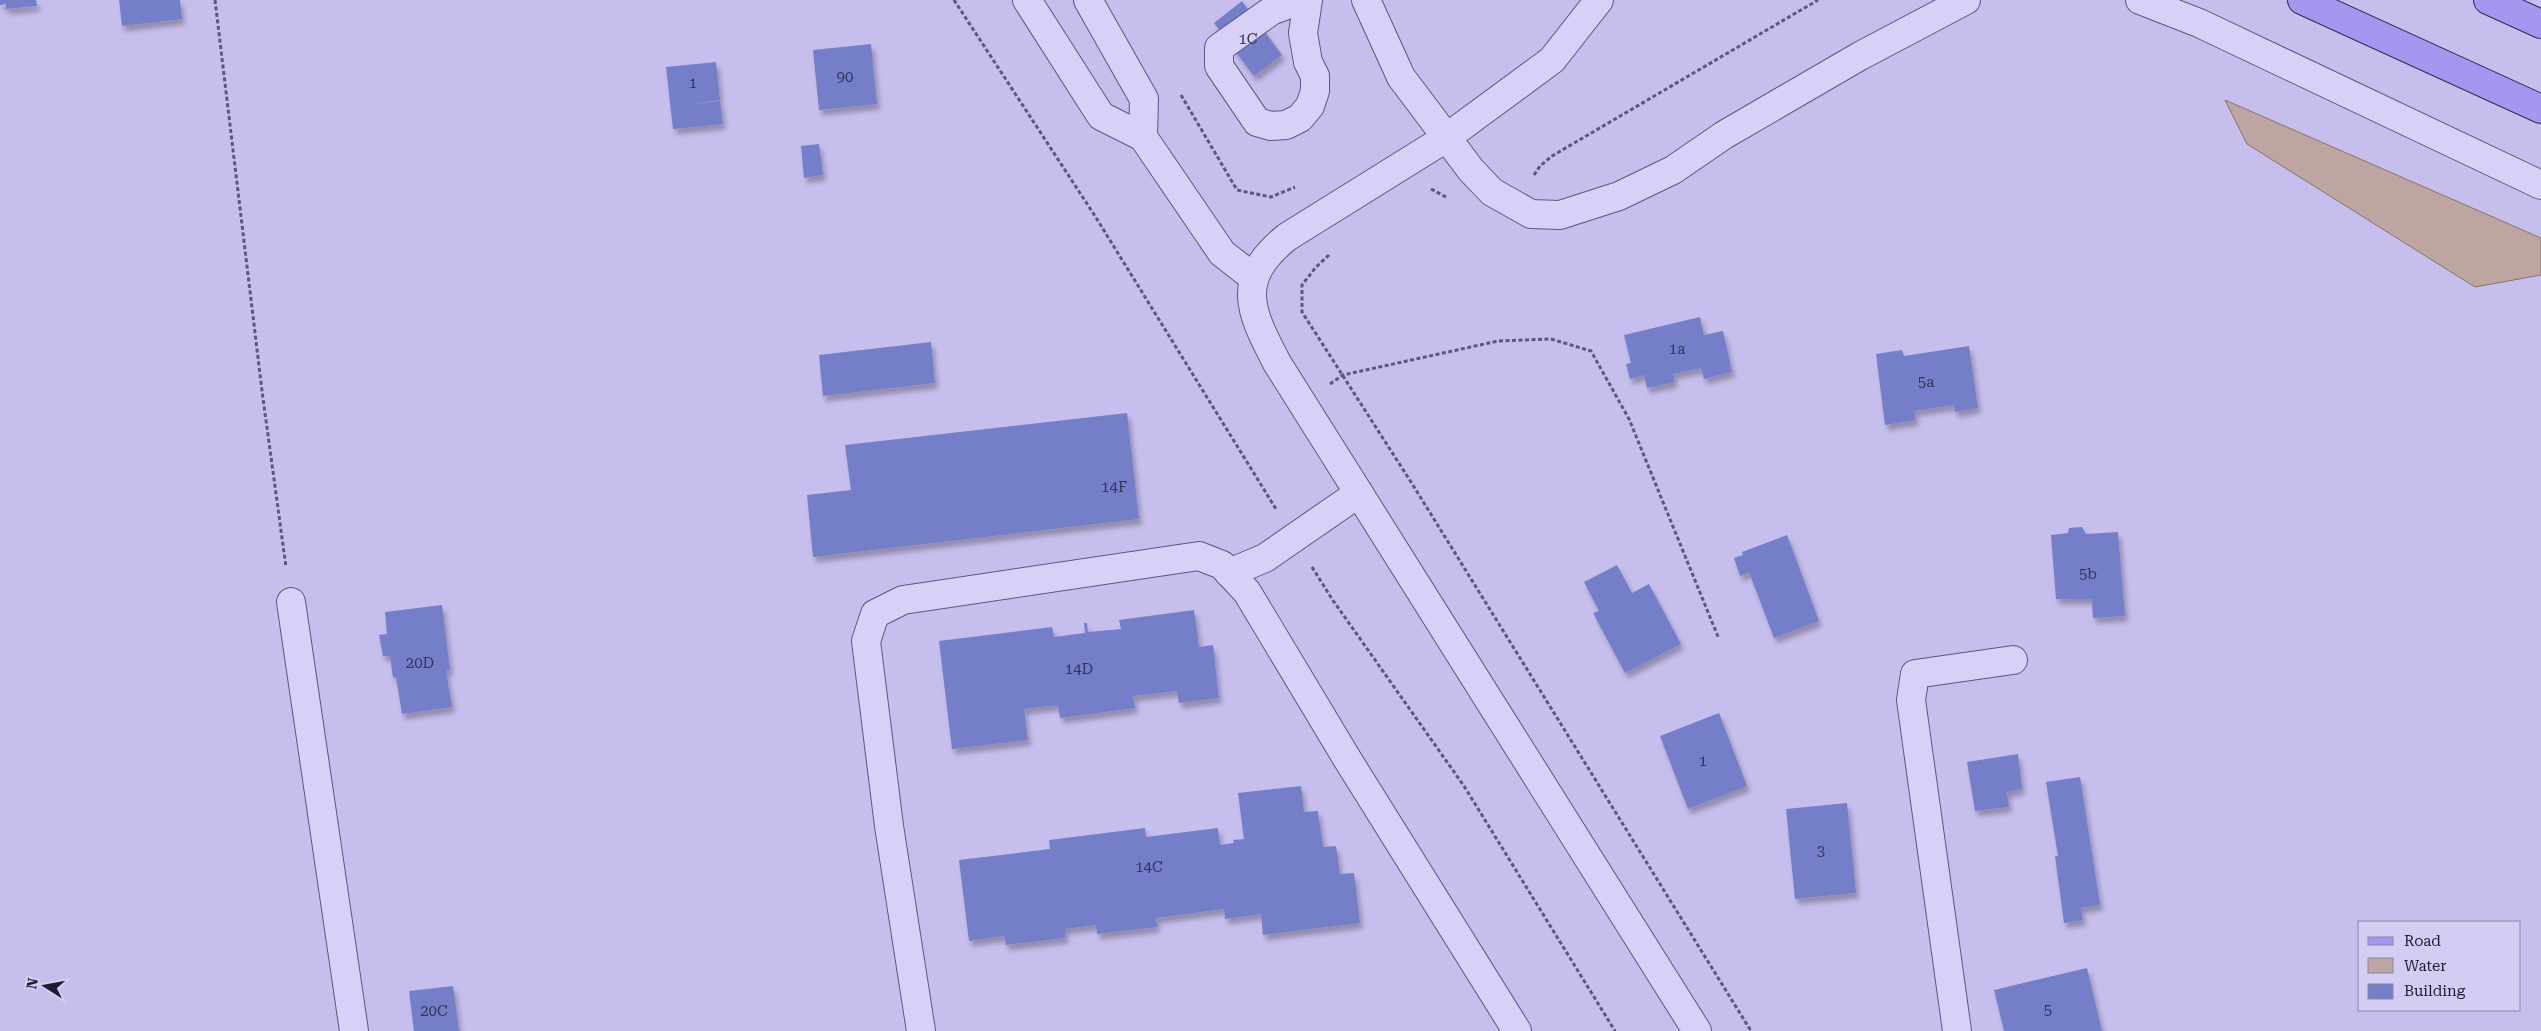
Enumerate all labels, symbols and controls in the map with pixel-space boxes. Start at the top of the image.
house number: 1C [1238,30,1258,48]
house number: 90 [837,68,853,86]
house number: 1 [689,74,697,92]
house number: 1a [1669,340,1685,358]
house number: 5a [1918,373,1934,391]
house number: 14F [1101,478,1127,496]
house number: 5b [2079,565,2097,583]
house number: 20D [406,654,434,672]
house number: 14D [1065,660,1093,678]
house number: 1 [1699,752,1707,770]
house number: 3 [1817,842,1825,860]
house number: 14C [1135,858,1163,876]
legend [2358,921,2521,1011]
text: Road [2404,932,2441,950]
text: Water [2404,957,2446,975]
north arrow [20,961,70,1011]
text: N [23,976,41,990]
text: Building [2404,982,2466,1000]
house number: 5 [2044,1001,2052,1019]
house number: 20C [420,1002,448,1020]

